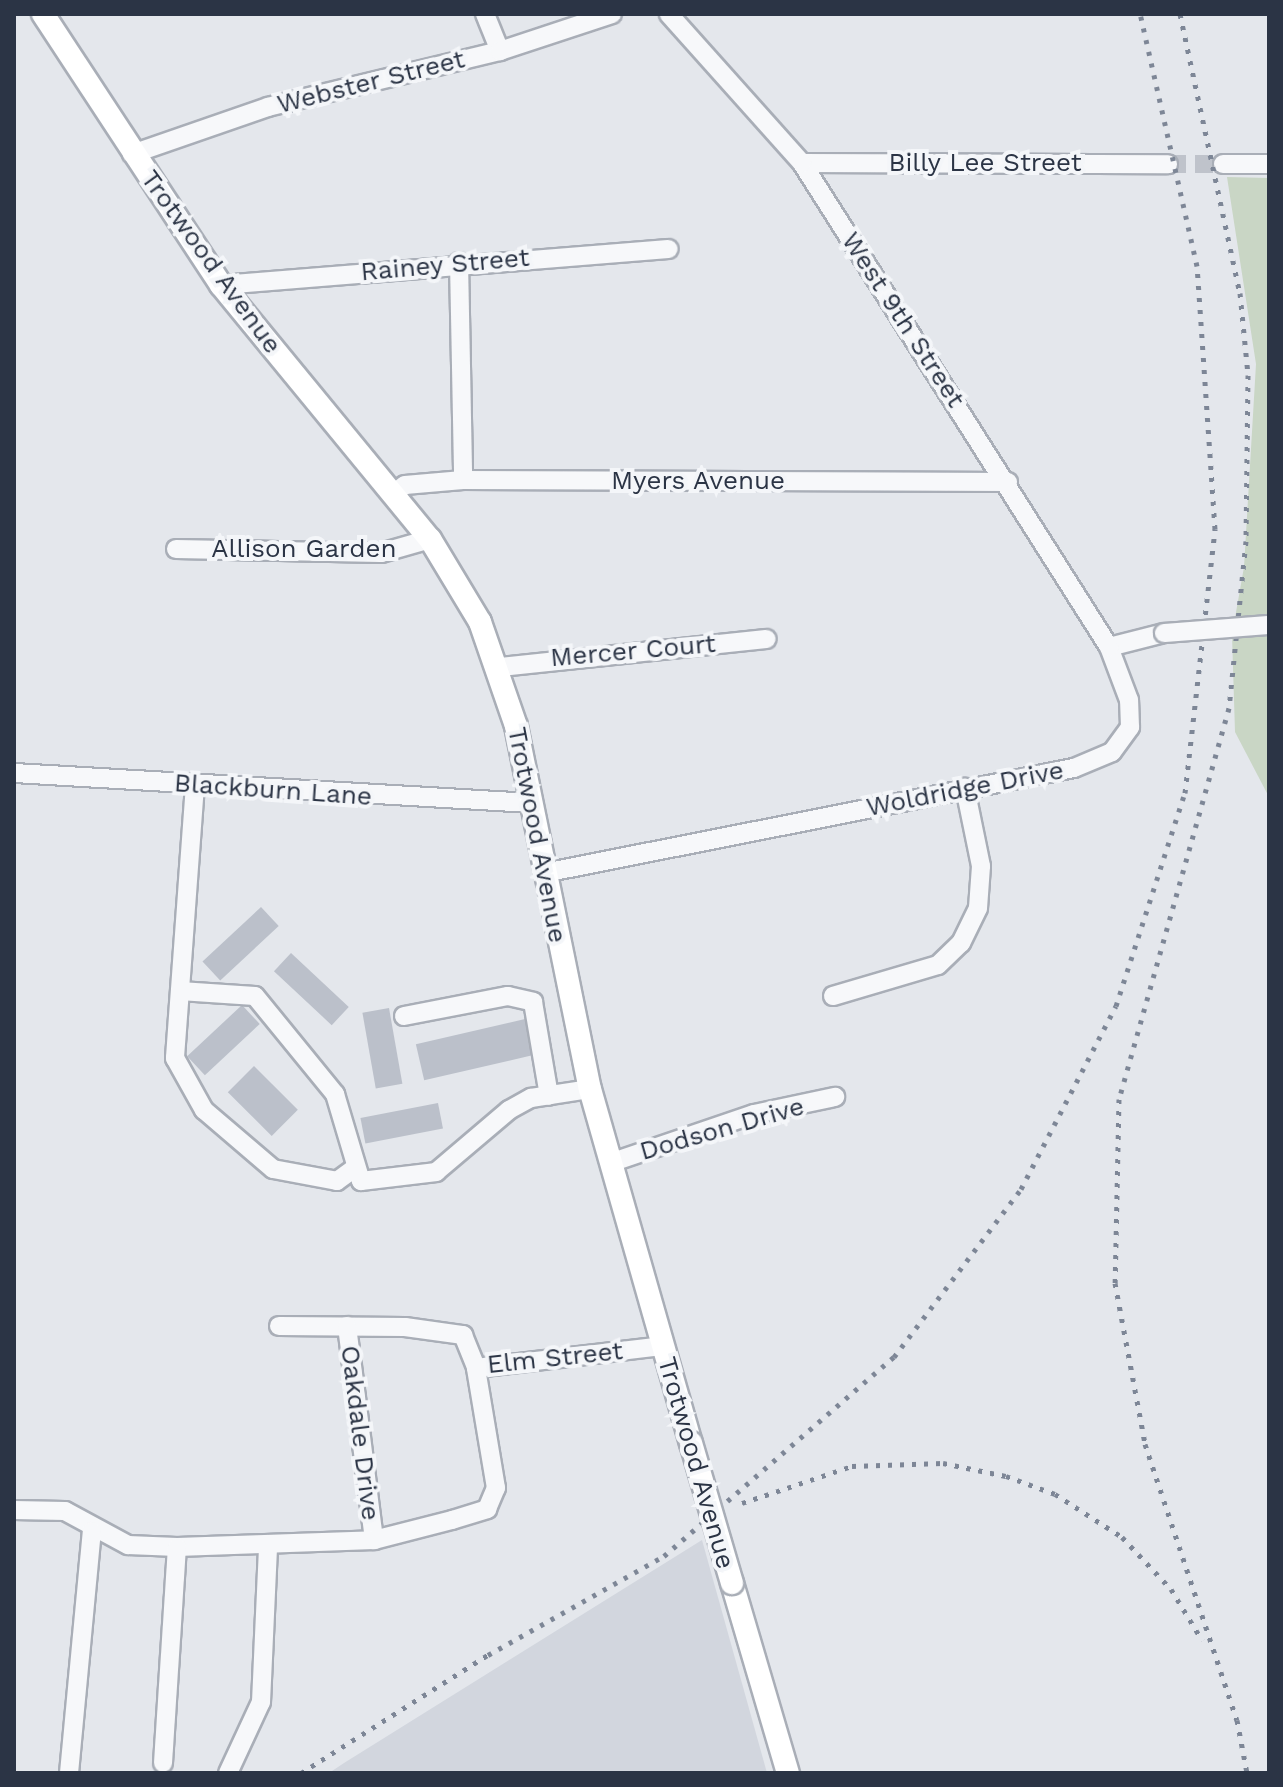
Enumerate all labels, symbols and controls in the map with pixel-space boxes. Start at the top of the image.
street label: Webster Street [274,44,468,120]
street label: Billy Lee Street [888,147,1082,179]
street label: Trotwood Avenue [134,164,288,360]
street label: West 9th Street [835,226,971,414]
street label: Rainey Street [359,242,531,288]
street label: Myers Avenue [610,465,786,497]
street label: Allison Garden [211,533,397,565]
street label: Mercer Court [549,628,717,674]
street label: Trotwood Avenue [501,724,573,946]
street label: Woldridge Drive [864,755,1066,823]
street label: Blackburn Lane [173,768,373,812]
street label: Dodson Drive [636,1091,808,1167]
street label: Elm Street [486,1335,624,1381]
street label: Oakdale Drive [334,1344,386,1522]
street label: Trotwood Avenue [651,1353,741,1573]

